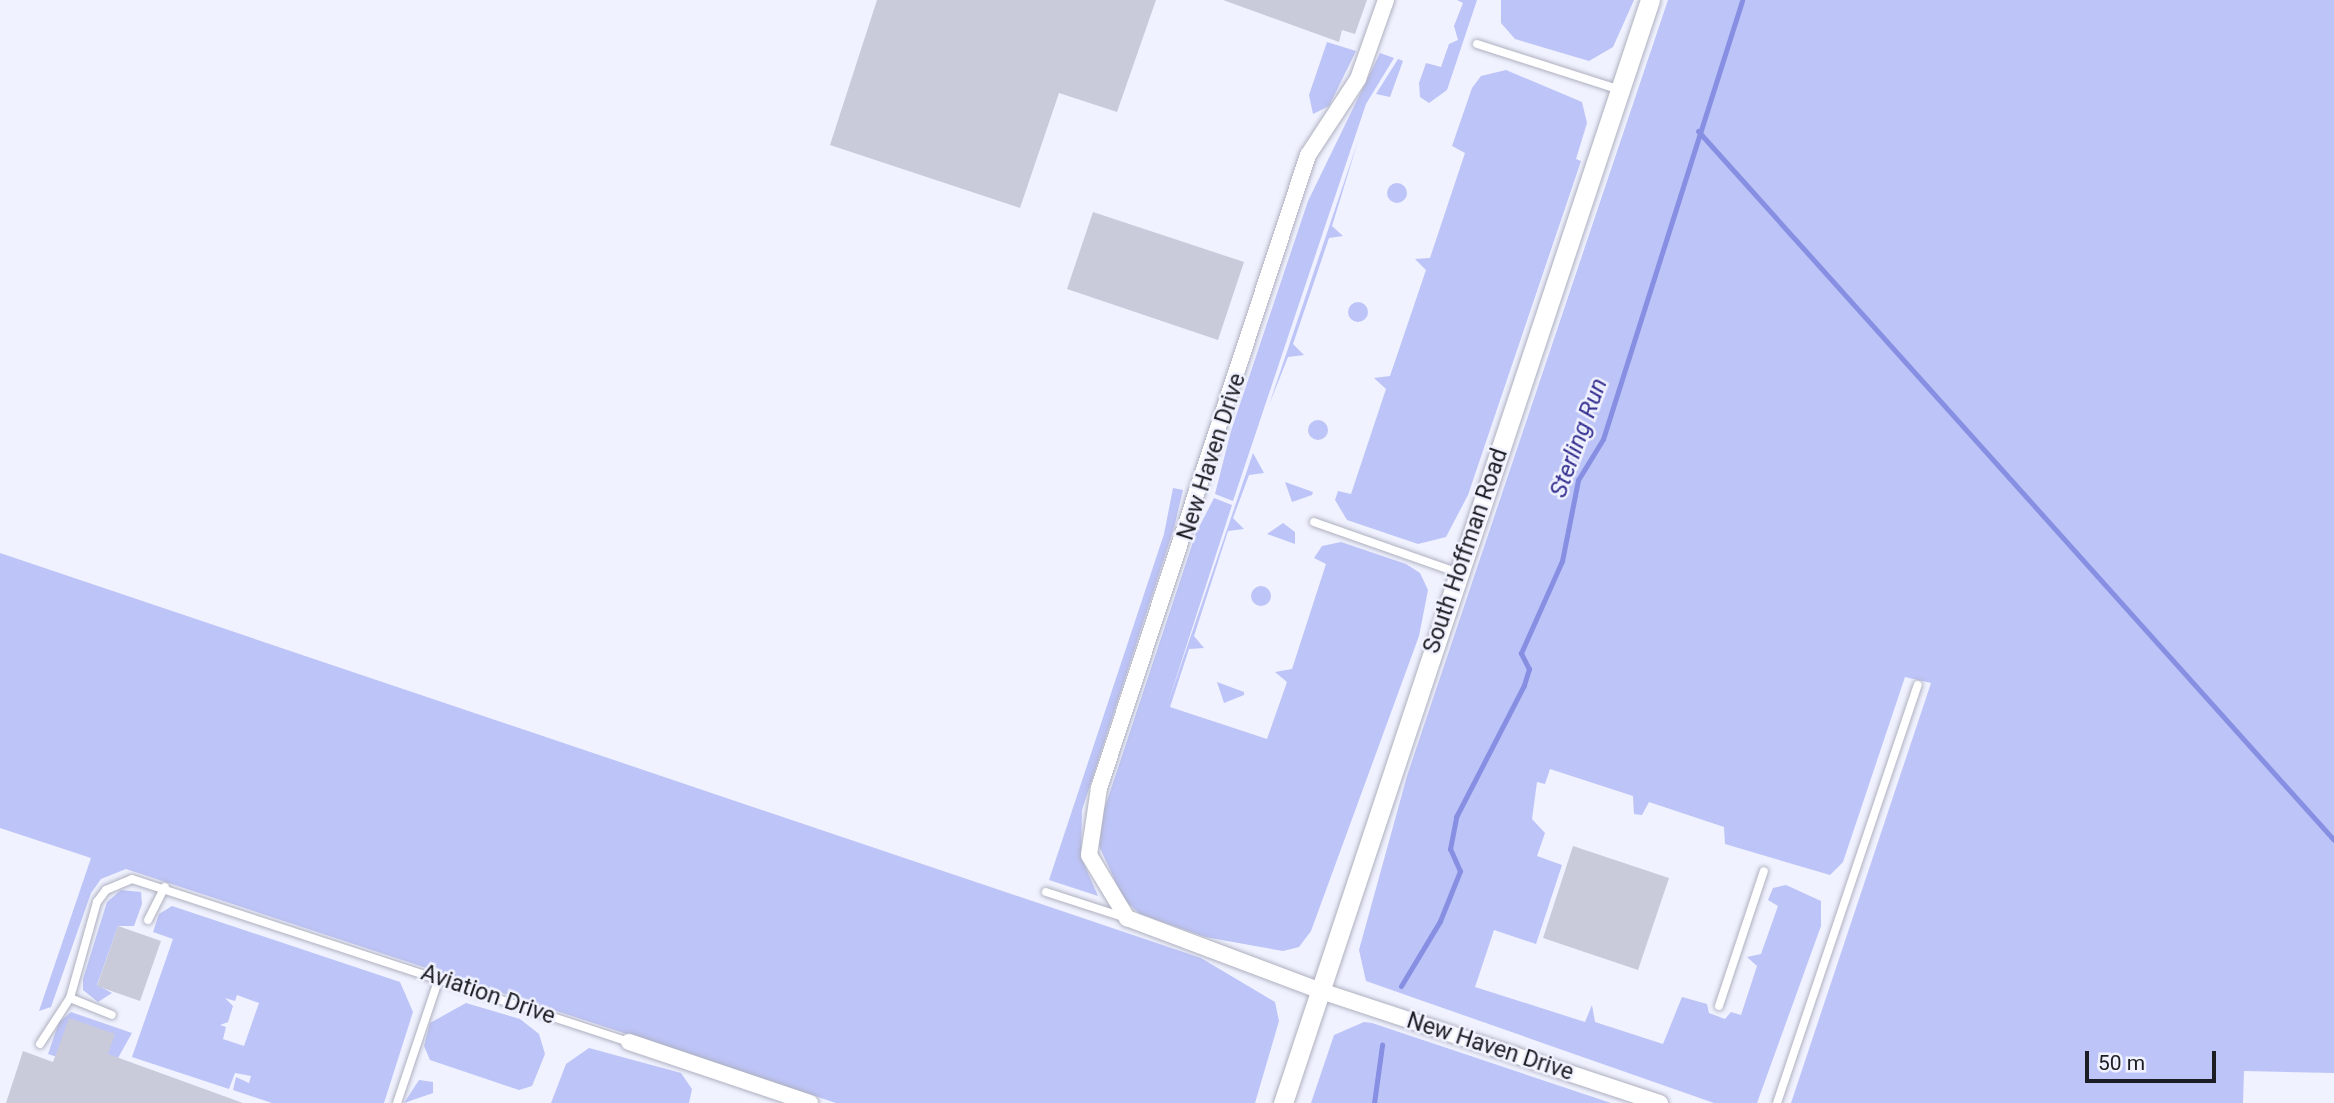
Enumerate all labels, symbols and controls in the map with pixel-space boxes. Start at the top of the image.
street label: New Haven Drive [1172,370,1252,544]
water label: Sterling Run [1544,374,1614,502]
street label: South Hoffman Road [1418,445,1514,657]
street label: Aviation Drive [417,959,559,1031]
street label: New Haven Drive [1403,1007,1577,1087]
scale bar [2089,1036,2220,1080]
text: 50 m [2098,1051,2145,1075]

